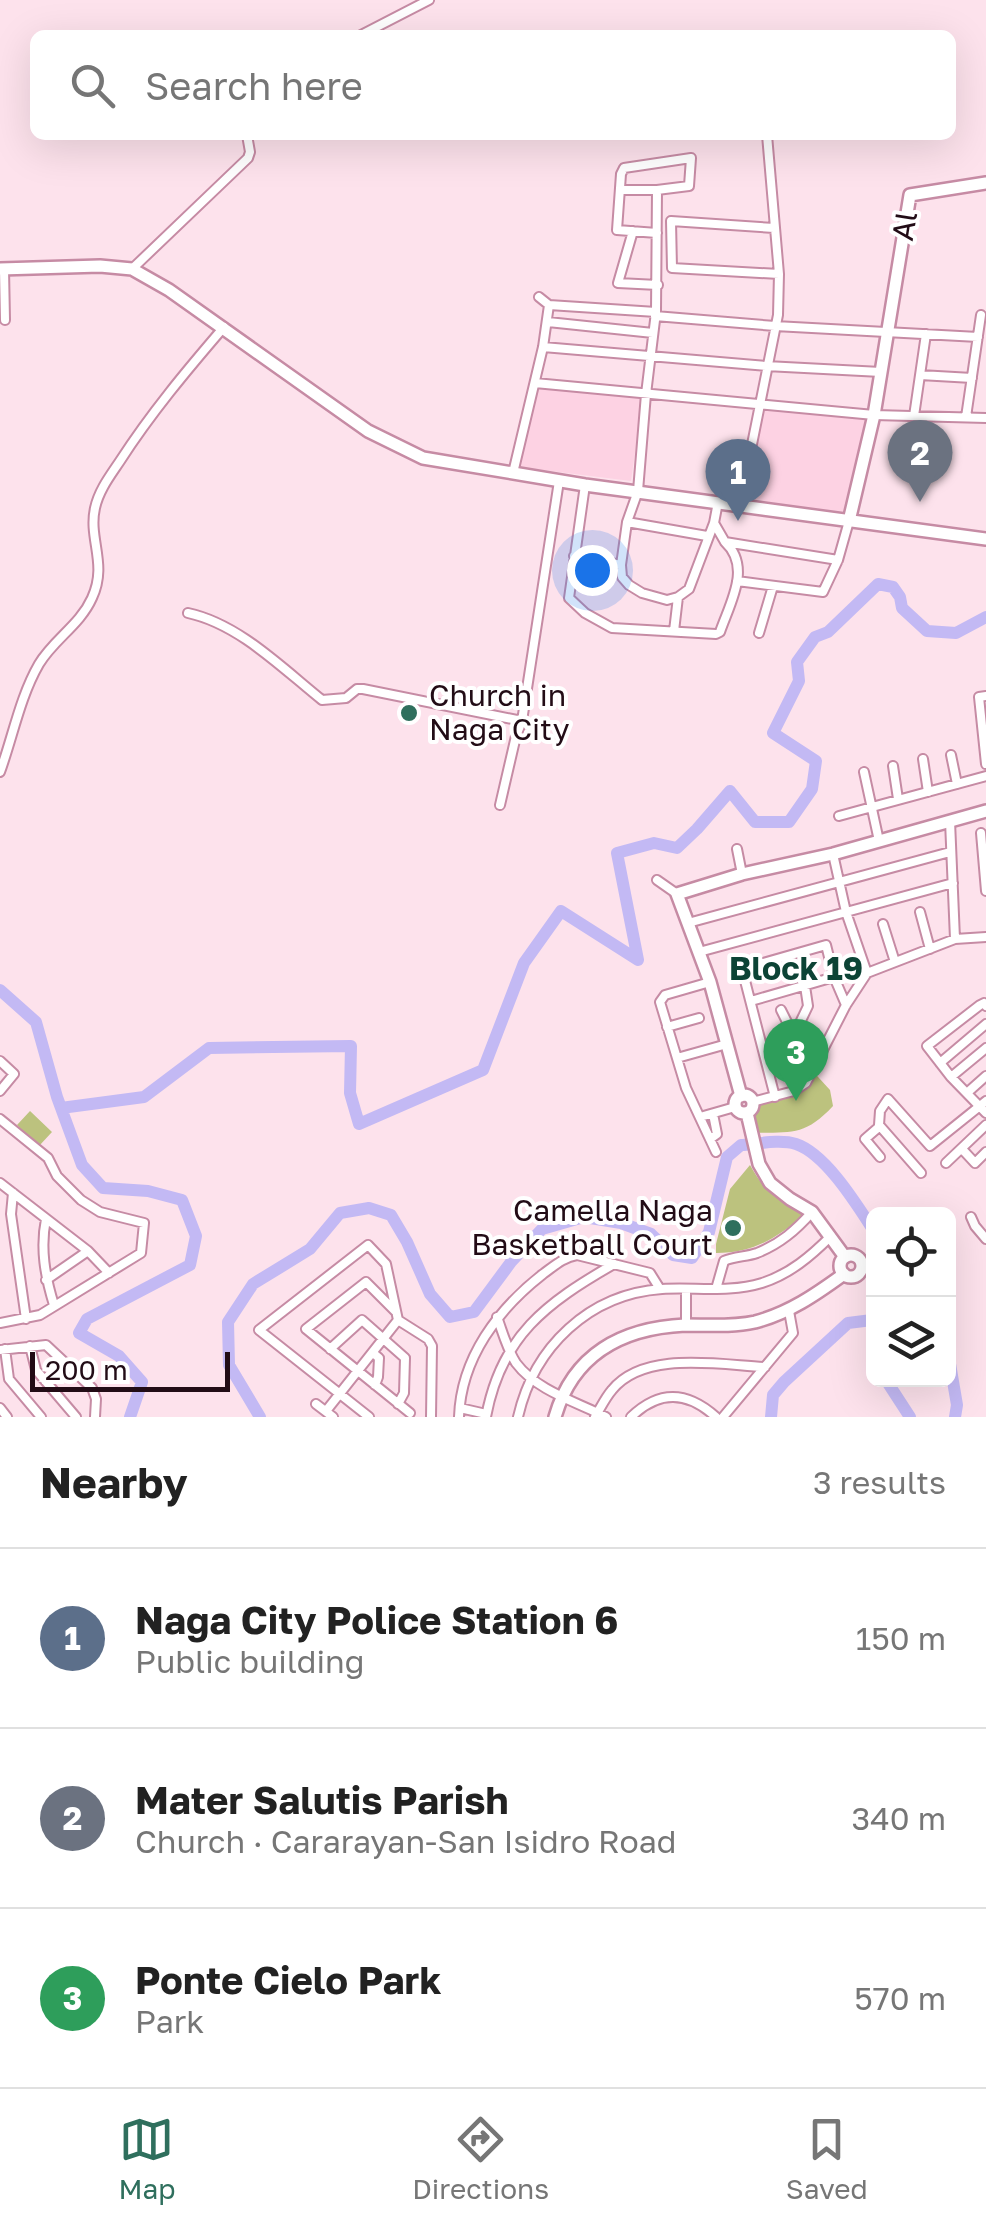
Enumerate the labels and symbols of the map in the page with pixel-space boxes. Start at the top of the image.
street label: Al [884,209,924,243]
pin: 2 [888,420,952,502]
pin: 1 [706,438,770,521]
your location [567,545,618,596]
place label: Church in Naga City [429,677,570,747]
marker: Church in Naga City [398,702,420,724]
district label: Block 19 [729,949,863,987]
pin: 3 [764,1018,828,1101]
place label: Camella Naga Basketball Court [471,1192,713,1262]
marker: Camella Naga Basketball Court [722,1217,744,1239]
scale bar [30,1347,230,1392]

